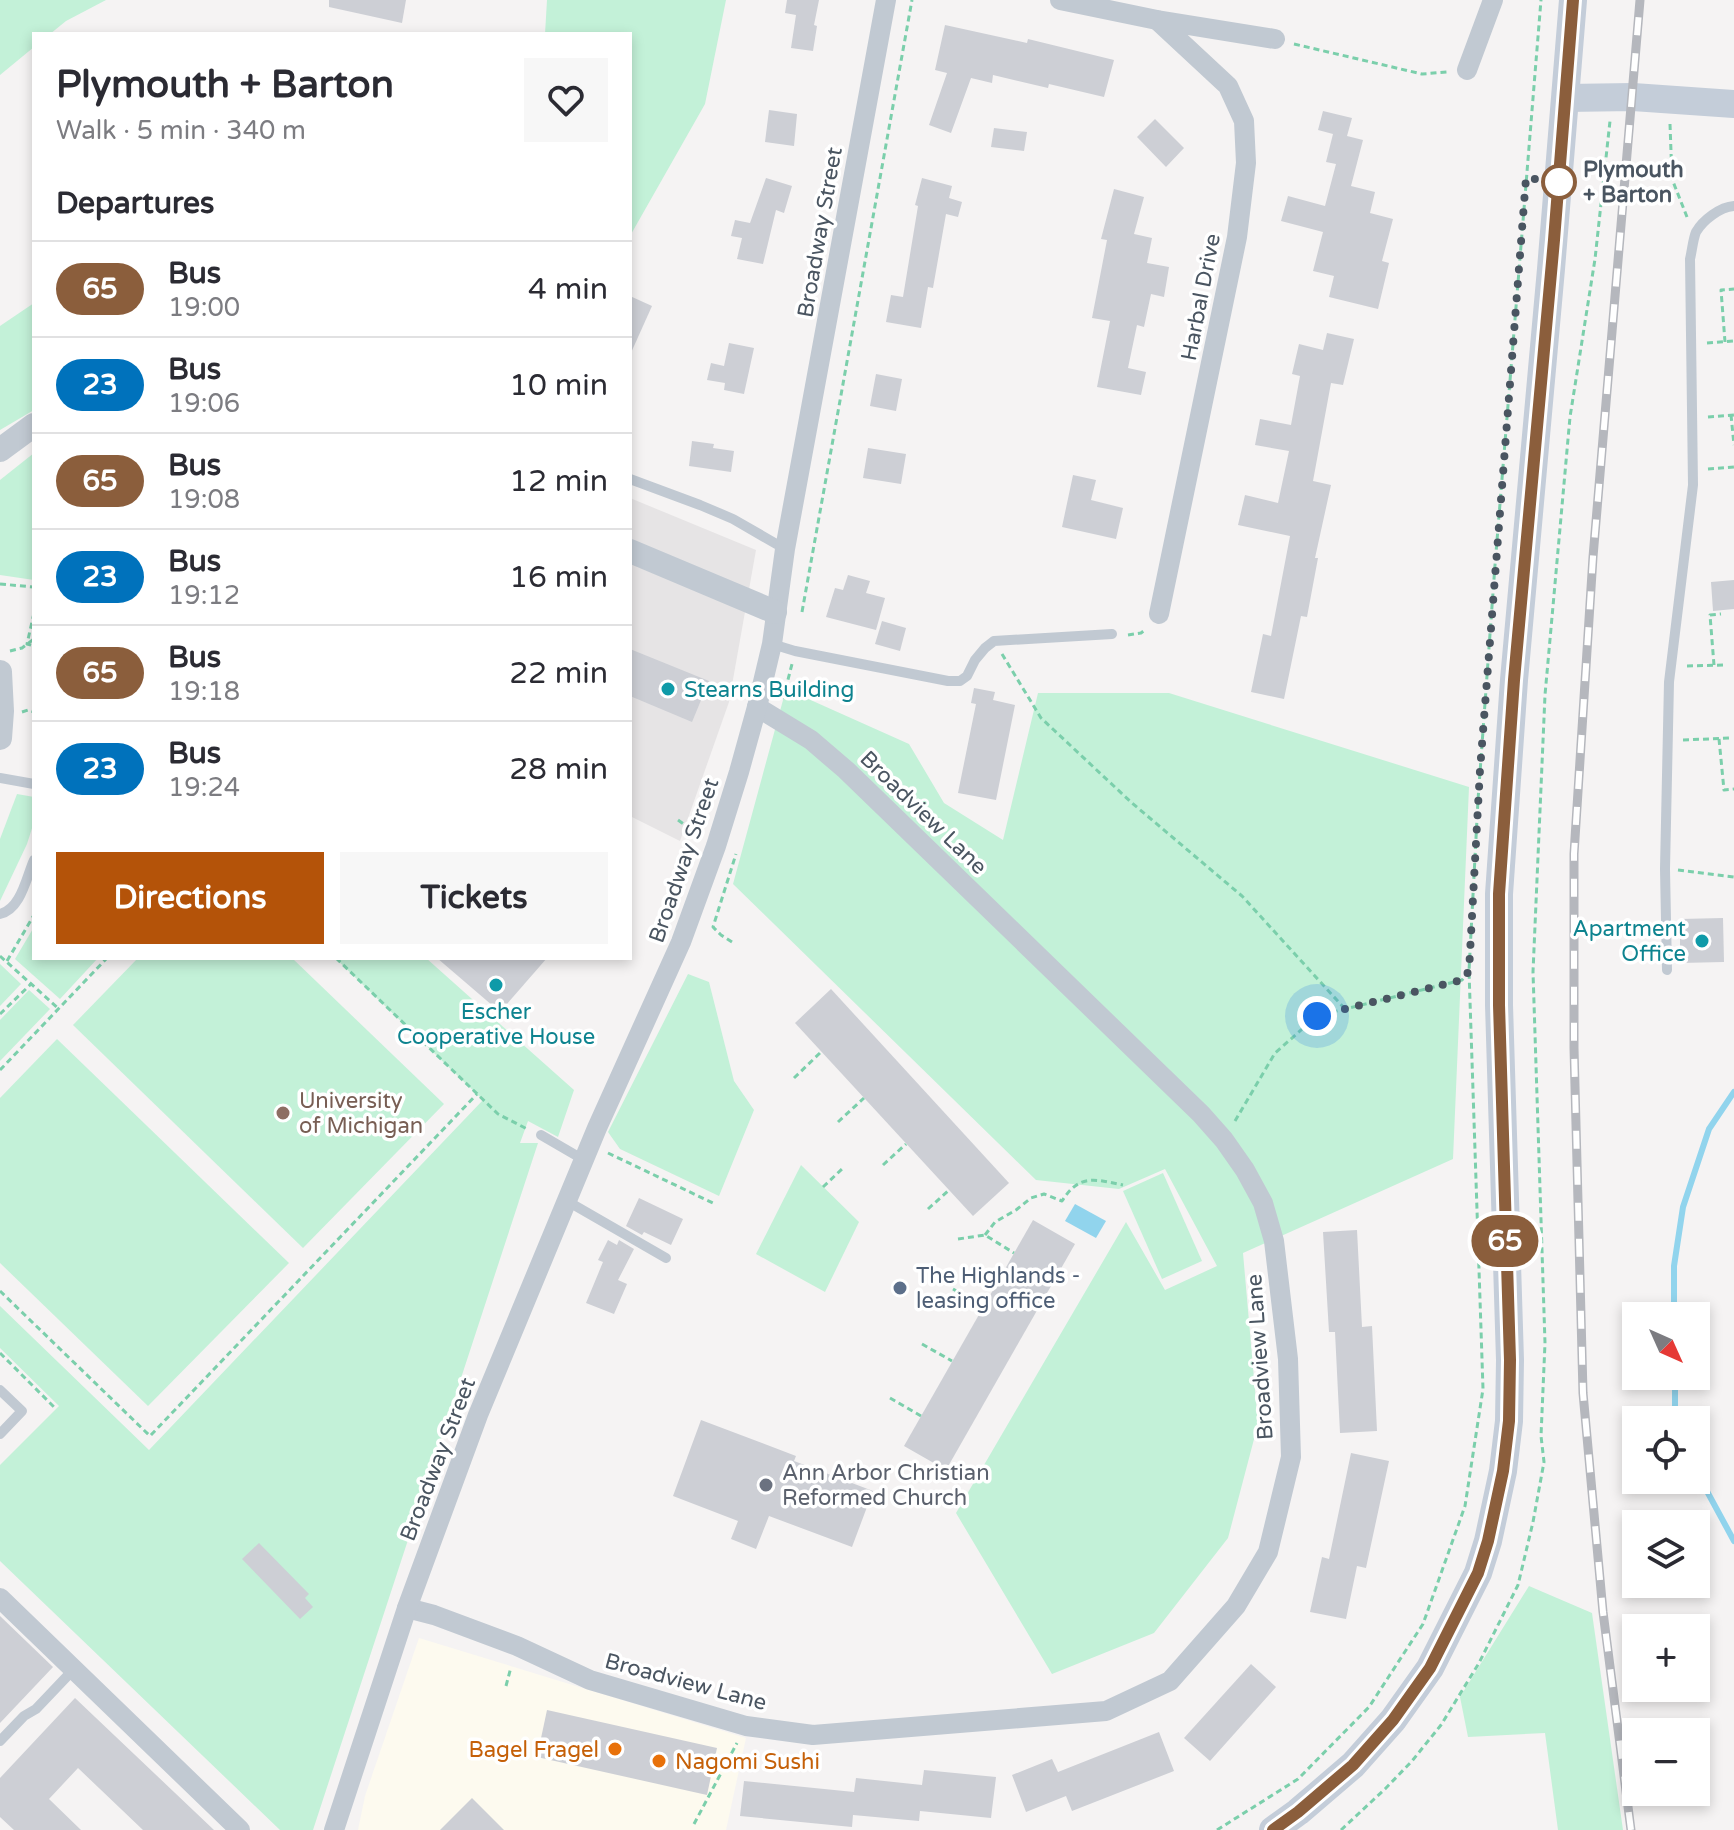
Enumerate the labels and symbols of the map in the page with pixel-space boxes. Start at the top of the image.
street label: Broadway Street [792,145,848,319]
place label: Plymouth + Barton [1583,157,1684,208]
marker: Plymouth + Barton [1542,165,1576,199]
street label: Harbal Drive [1176,231,1226,363]
place label: Stearns Building [684,677,854,703]
marker: Stearns Building [659,680,677,698]
street label: Broadview Lane [854,746,992,880]
street label: Broadway Street [644,774,724,946]
place label: Apartment Office [1572,916,1686,967]
marker: Apartment Office [1693,932,1711,950]
marker: Escher Cooperative House [487,976,505,994]
your location [1297,996,1337,1036]
place label: Escher Cooperative House [397,999,595,1050]
place label: University of Michigan [299,1088,423,1139]
marker: University of Michigan [274,1104,292,1122]
line badge: 65 [1469,1215,1541,1267]
place label: The Highlands - leasing office [916,1263,1080,1314]
street label: Broadview Lane [1241,1273,1279,1441]
marker: The Highlands - leasing office [891,1279,909,1297]
north arrow [1622,1302,1710,1390]
street label: Broadway Street [395,1374,481,1545]
place label: Ann Arbor Christian Reformed Church [782,1460,990,1511]
marker: Ann Arbor Christian Reformed Church [757,1476,775,1494]
street label: Broadview Lane [602,1648,769,1716]
place label: Bagel Fragel [468,1737,599,1763]
marker: Bagel Fragel [606,1740,624,1758]
place label: Nagomi Sushi [675,1749,820,1775]
marker: Nagomi Sushi [650,1752,668,1770]

